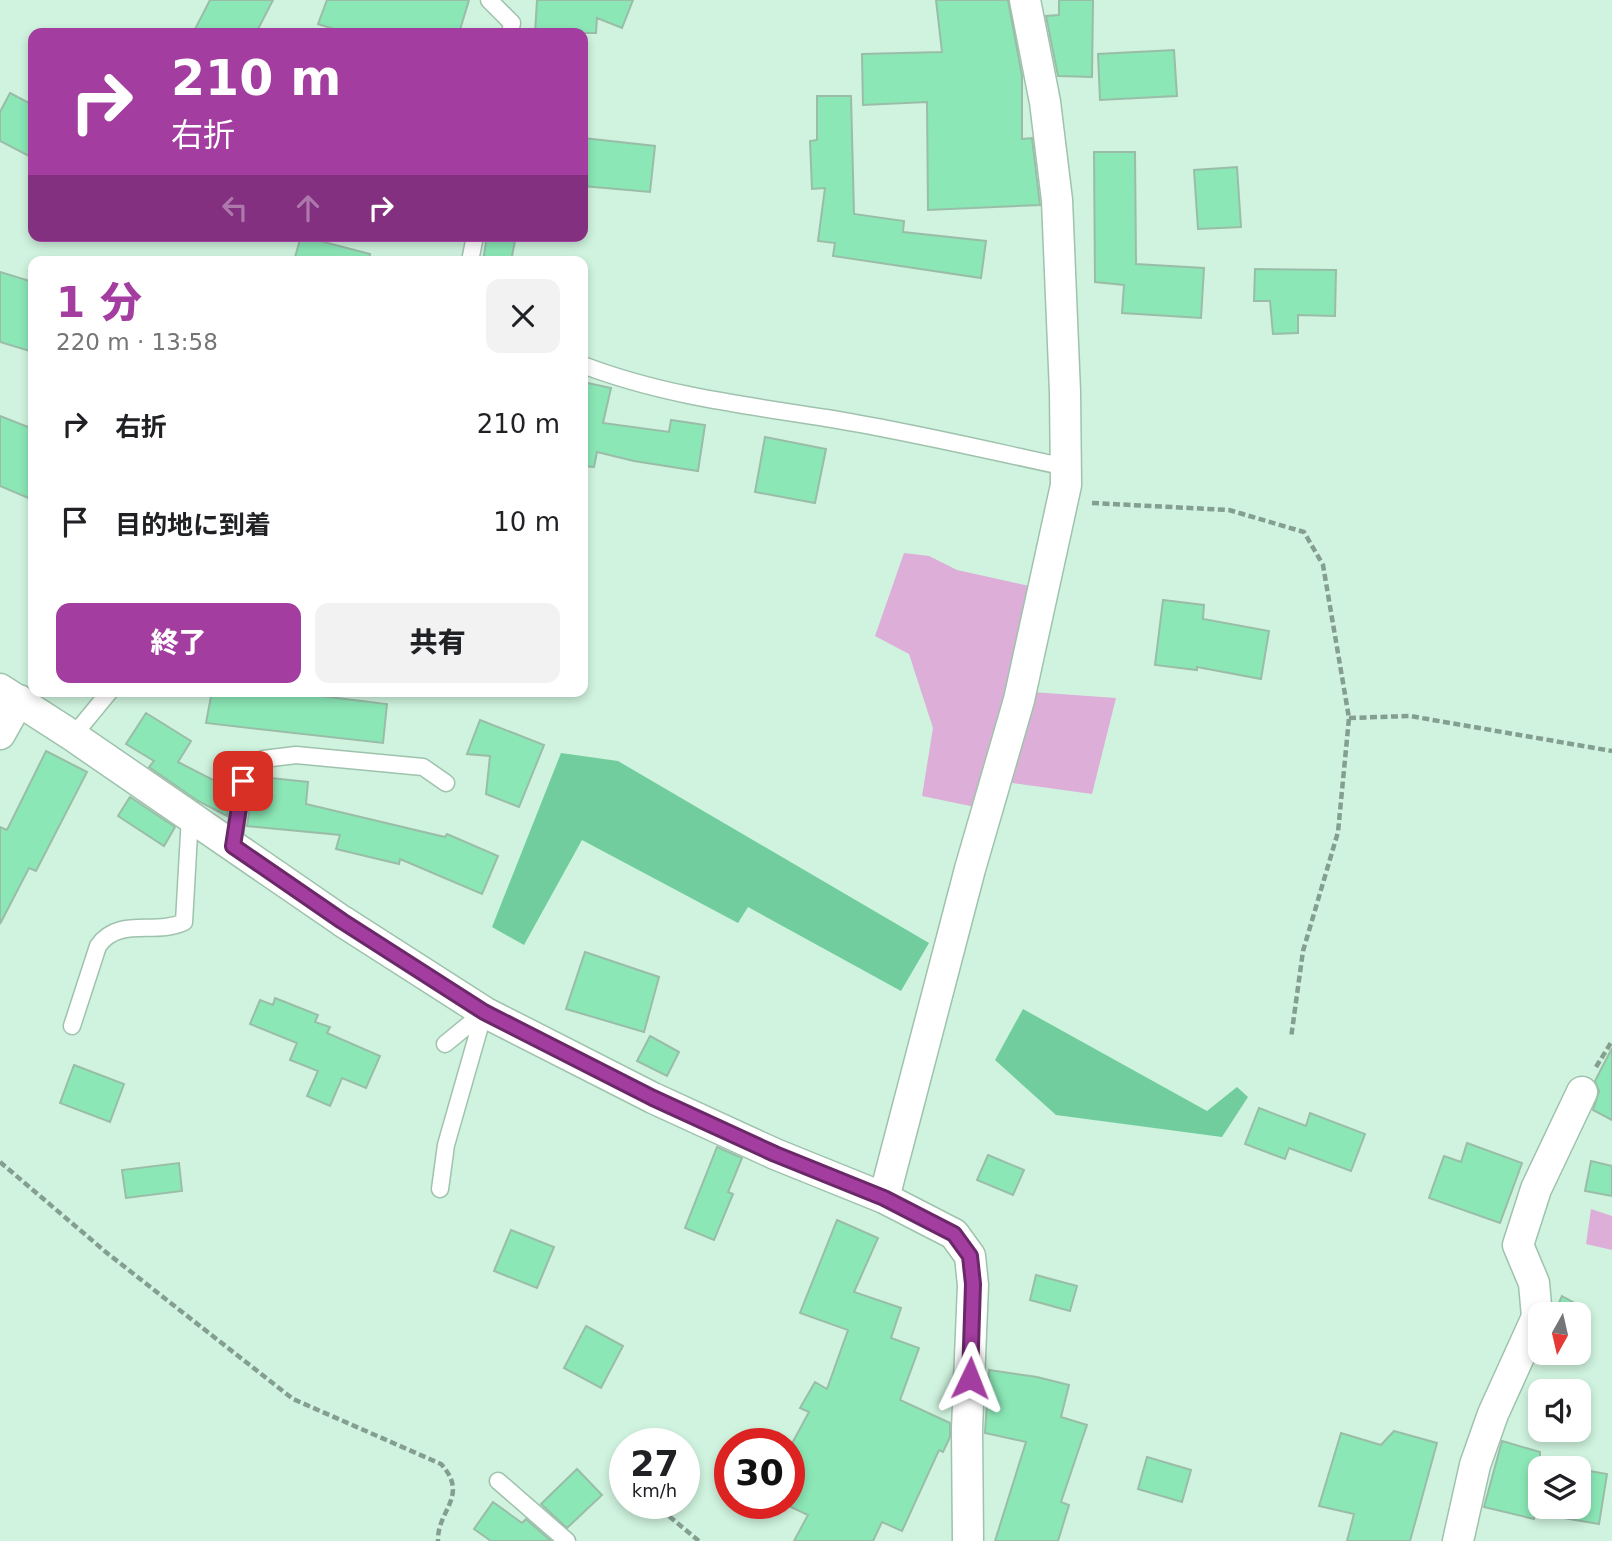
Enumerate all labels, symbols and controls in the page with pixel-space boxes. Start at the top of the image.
text: 210 m [171,50,341,107]
icon: right [56,56,147,147]
text: 右折 [171,116,235,154]
icon: left [216,189,254,227]
icon: ahead [289,189,327,227]
icon: right [362,189,400,227]
text: 1 分 [56,278,142,327]
button: close [486,279,560,353]
text: 220 m · 13:58 [56,329,218,355]
icon: right [56,405,94,443]
text: 210 m [477,409,560,439]
text: 右折 [115,412,167,442]
icon: arrive [56,503,94,541]
text: 10 m [493,507,560,537]
text: 目的地に到着 [115,510,271,540]
button: 終了 [56,603,301,683]
button: 共有 [315,603,560,683]
pin [213,751,273,811]
icon: arrive [224,762,262,800]
north arrow [1528,1302,1591,1365]
map controls [1528,1302,1591,1519]
position arrow [933,1341,1007,1415]
button: sound [1528,1379,1591,1442]
speed limit sign: 30 [714,1428,805,1519]
text: 27 [630,1444,679,1484]
button: layers [1528,1456,1591,1519]
text: km/h [632,1480,677,1501]

